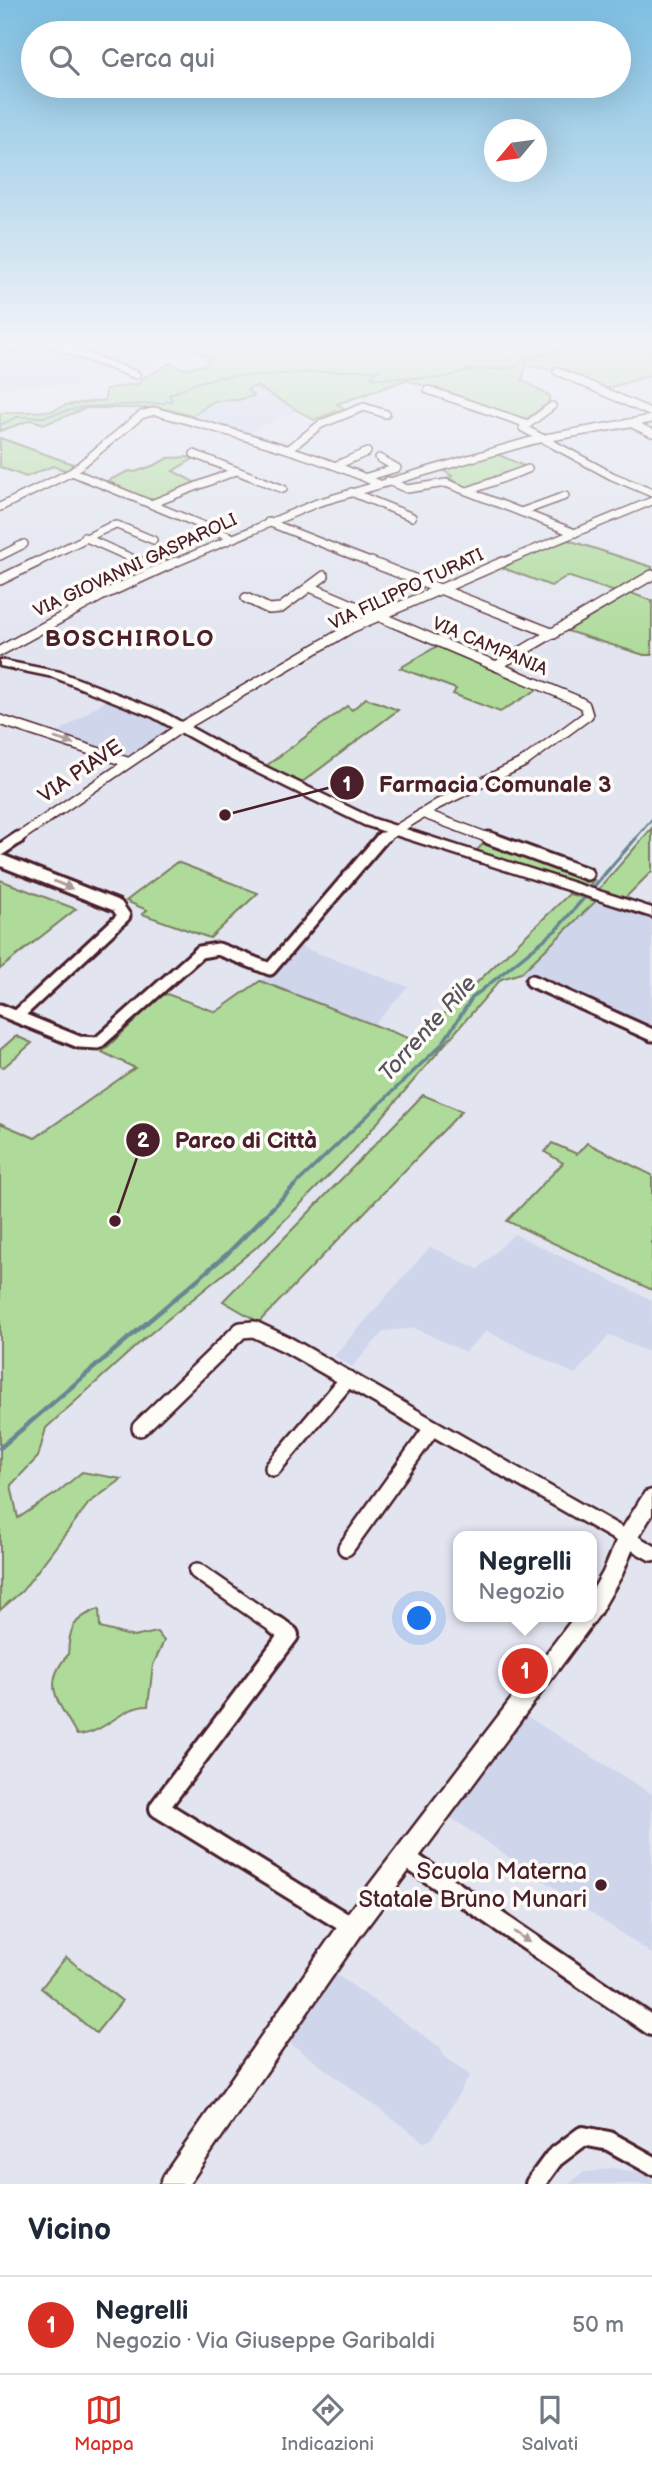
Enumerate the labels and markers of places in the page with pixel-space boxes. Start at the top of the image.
callout: Farmacia Comunale 3 [330,761,626,805]
callout: Parco di Città [126,1118,331,1162]
pin: 1 [502,1645,548,1697]
place label: Scuola Materna Statale Bruno Munari [359,1857,587,1914]
marker: Scuola Materna Statale Bruno Munari [593,1877,609,1893]

